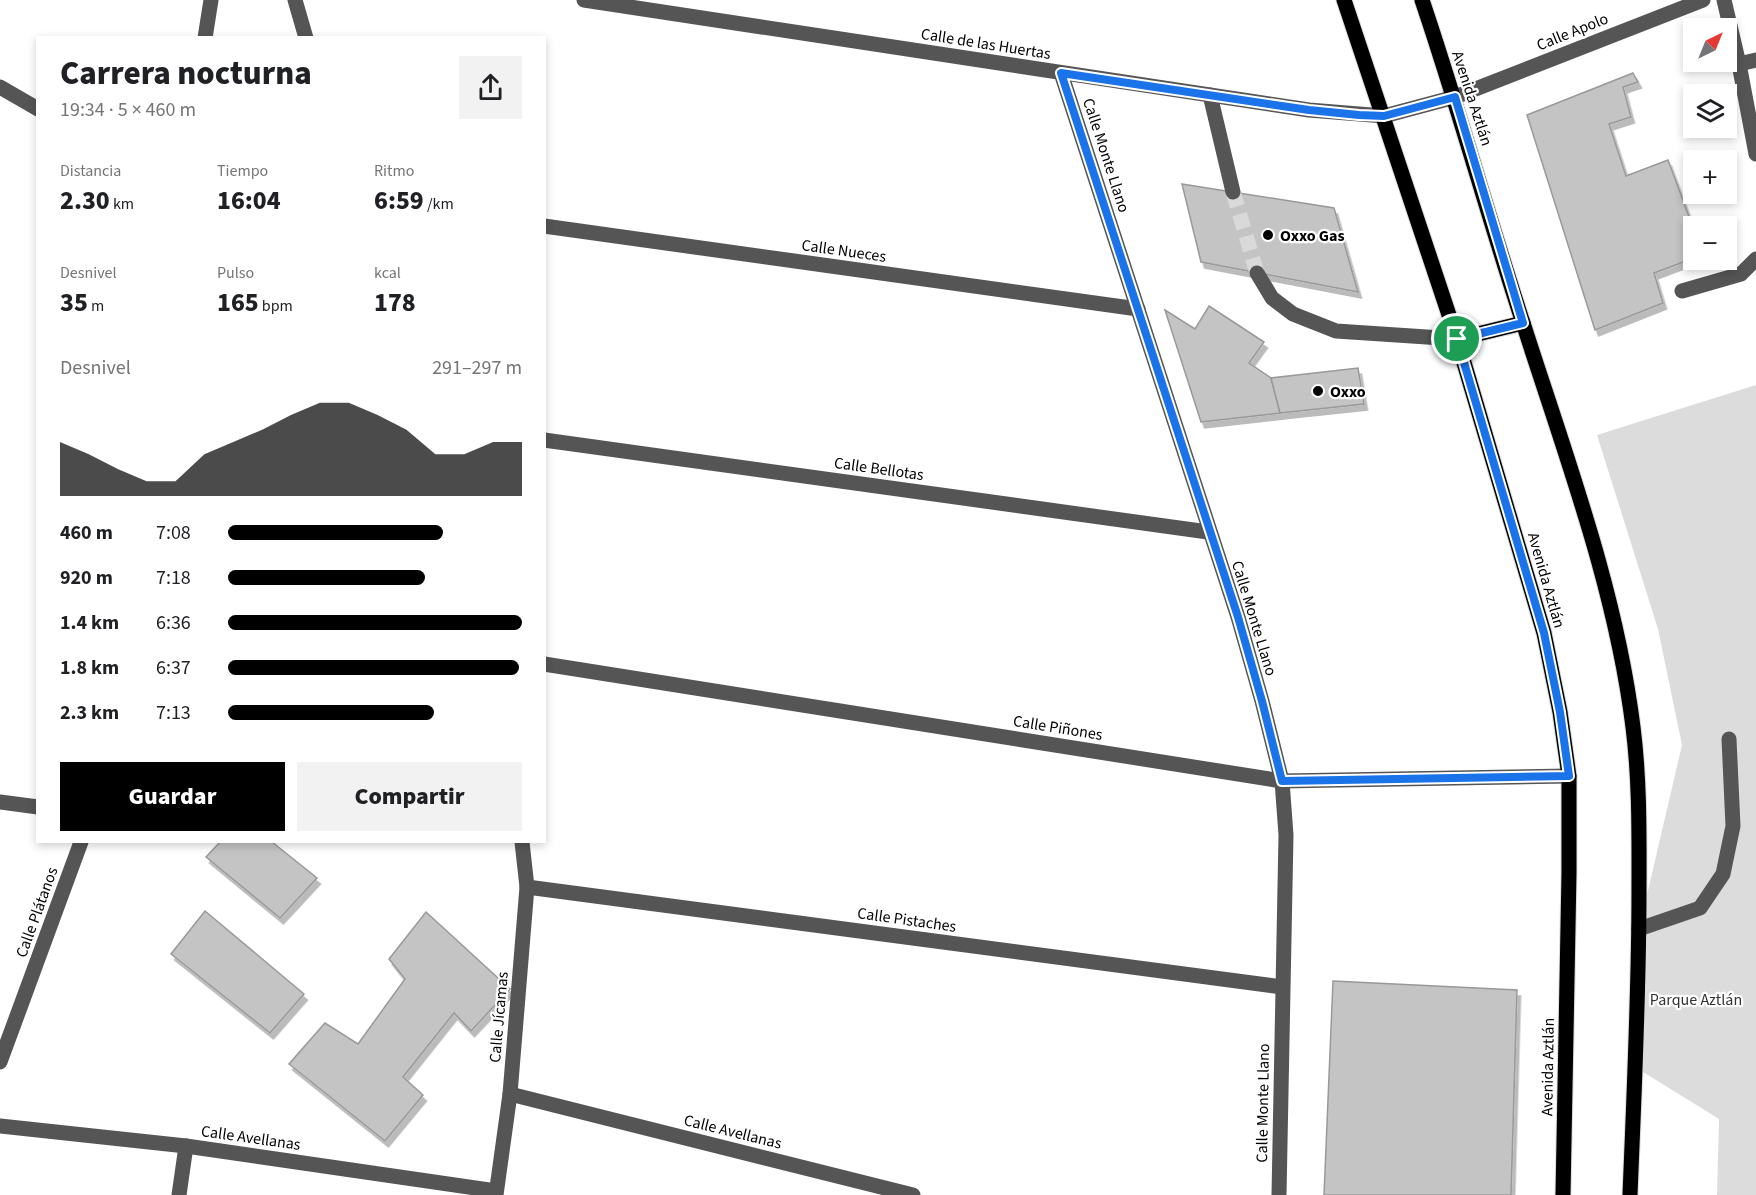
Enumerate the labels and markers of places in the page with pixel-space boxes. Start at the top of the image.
place label: Oxxo Gas [1280,225,1345,247]
marker: Oxxo Gas [1261,228,1275,242]
pin [1431,313,1482,364]
place label: Oxxo [1330,381,1366,403]
marker: Oxxo [1311,384,1325,398]

